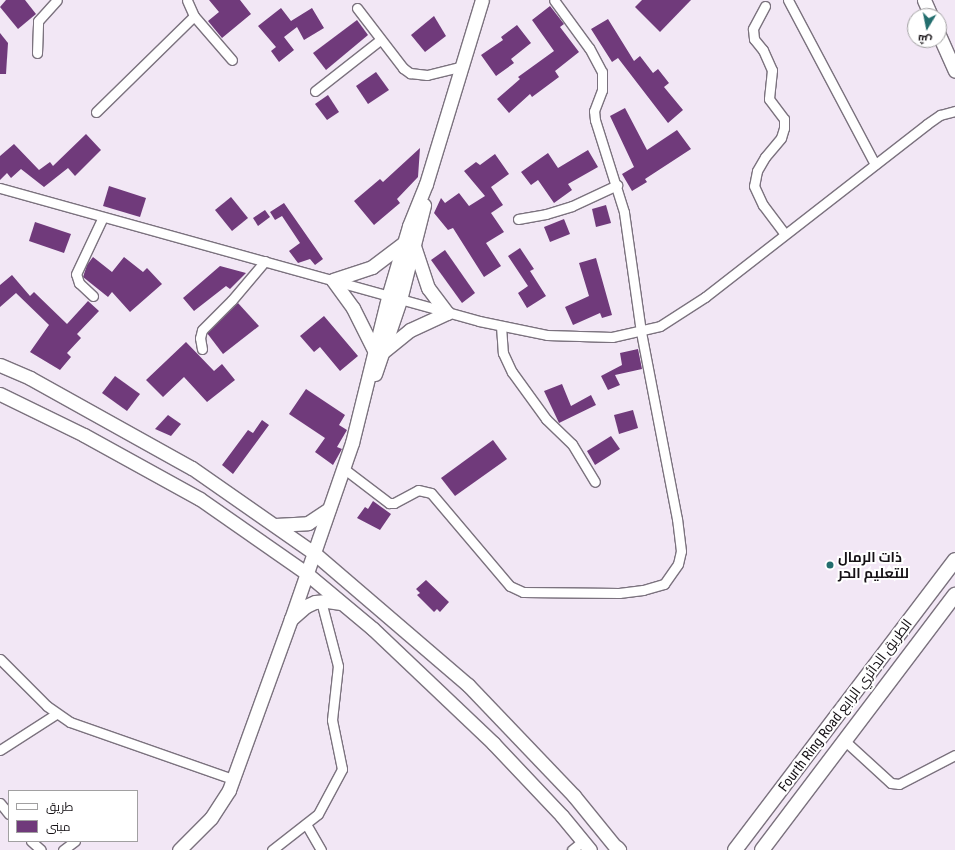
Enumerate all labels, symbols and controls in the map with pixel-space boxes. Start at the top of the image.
north arrow [907,8,947,48]
text: ش [917,32,933,47]
place label: ذات الرمال للتعليم الحر [838,549,909,582]
marker: ذات الرمال للتعليم الحر [825,560,835,570]
street label: Fourth Ring Road الطريق الدائري الرابع [775,615,915,795]
legend [8,790,138,842]
text: طريق [46,800,73,814]
text: مبنى [46,820,71,834]

